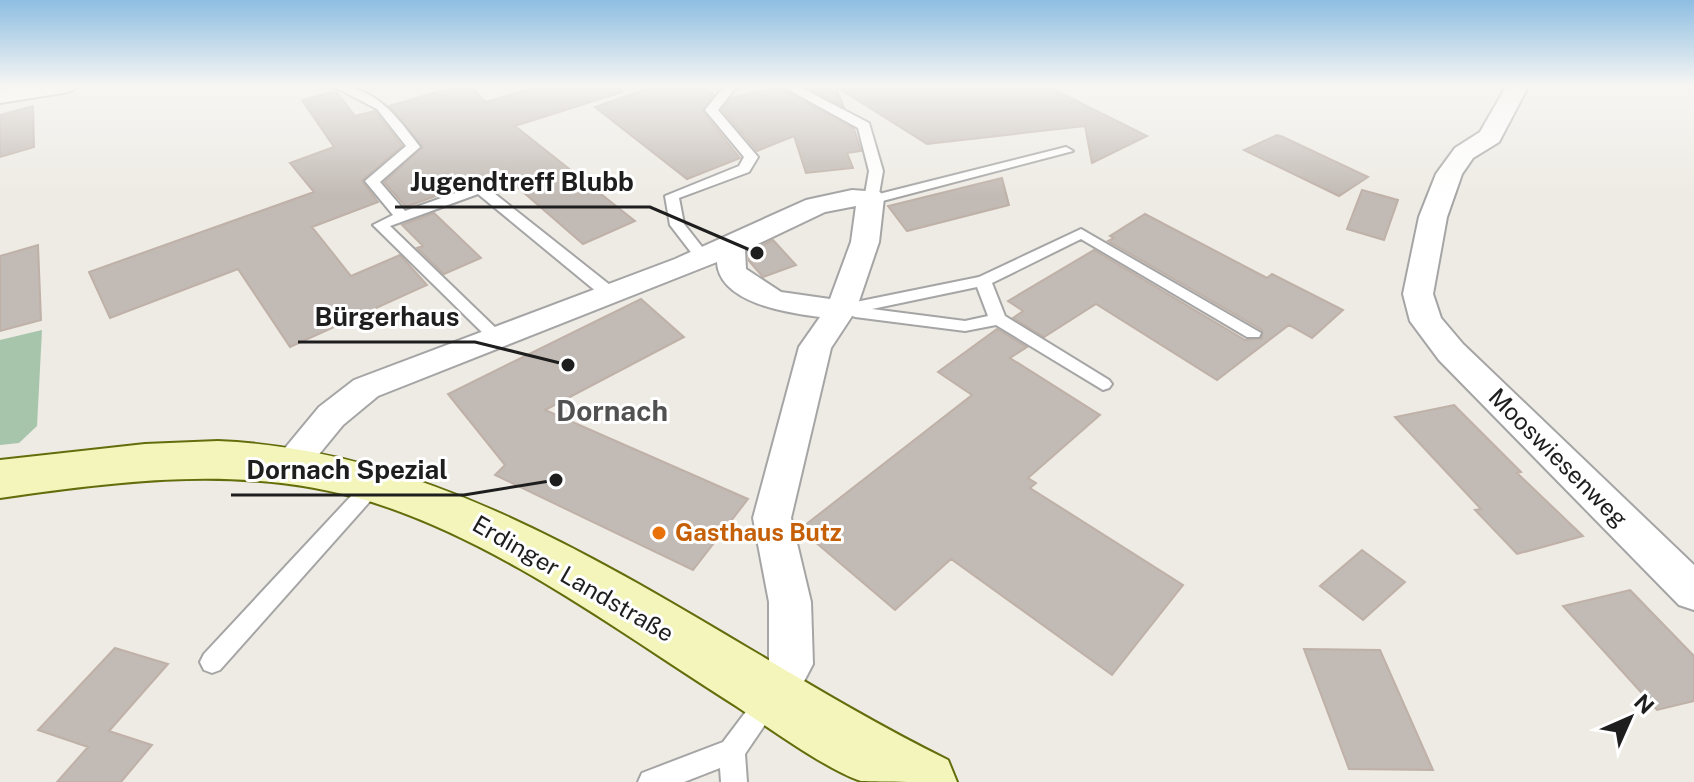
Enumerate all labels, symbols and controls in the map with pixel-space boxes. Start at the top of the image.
callout: Jugendtreff Blubb [395,157,650,207]
text: Jugendtreff Blubb [410,166,634,197]
callout: Bürgerhaus [298,292,475,342]
text: Bürgerhaus [315,301,459,332]
street label: Mooswiesenweg [1484,382,1634,532]
district label: Dornach [556,394,668,427]
callout: Dornach Spezial [231,445,464,495]
text: Dornach Spezial [246,454,448,485]
street label: Erdinger Landstraße [468,509,679,647]
place label: Gasthaus Butz [675,518,842,546]
marker: Gasthaus Butz [650,524,668,542]
north arrow [1590,678,1670,758]
text: N [1629,689,1659,719]

